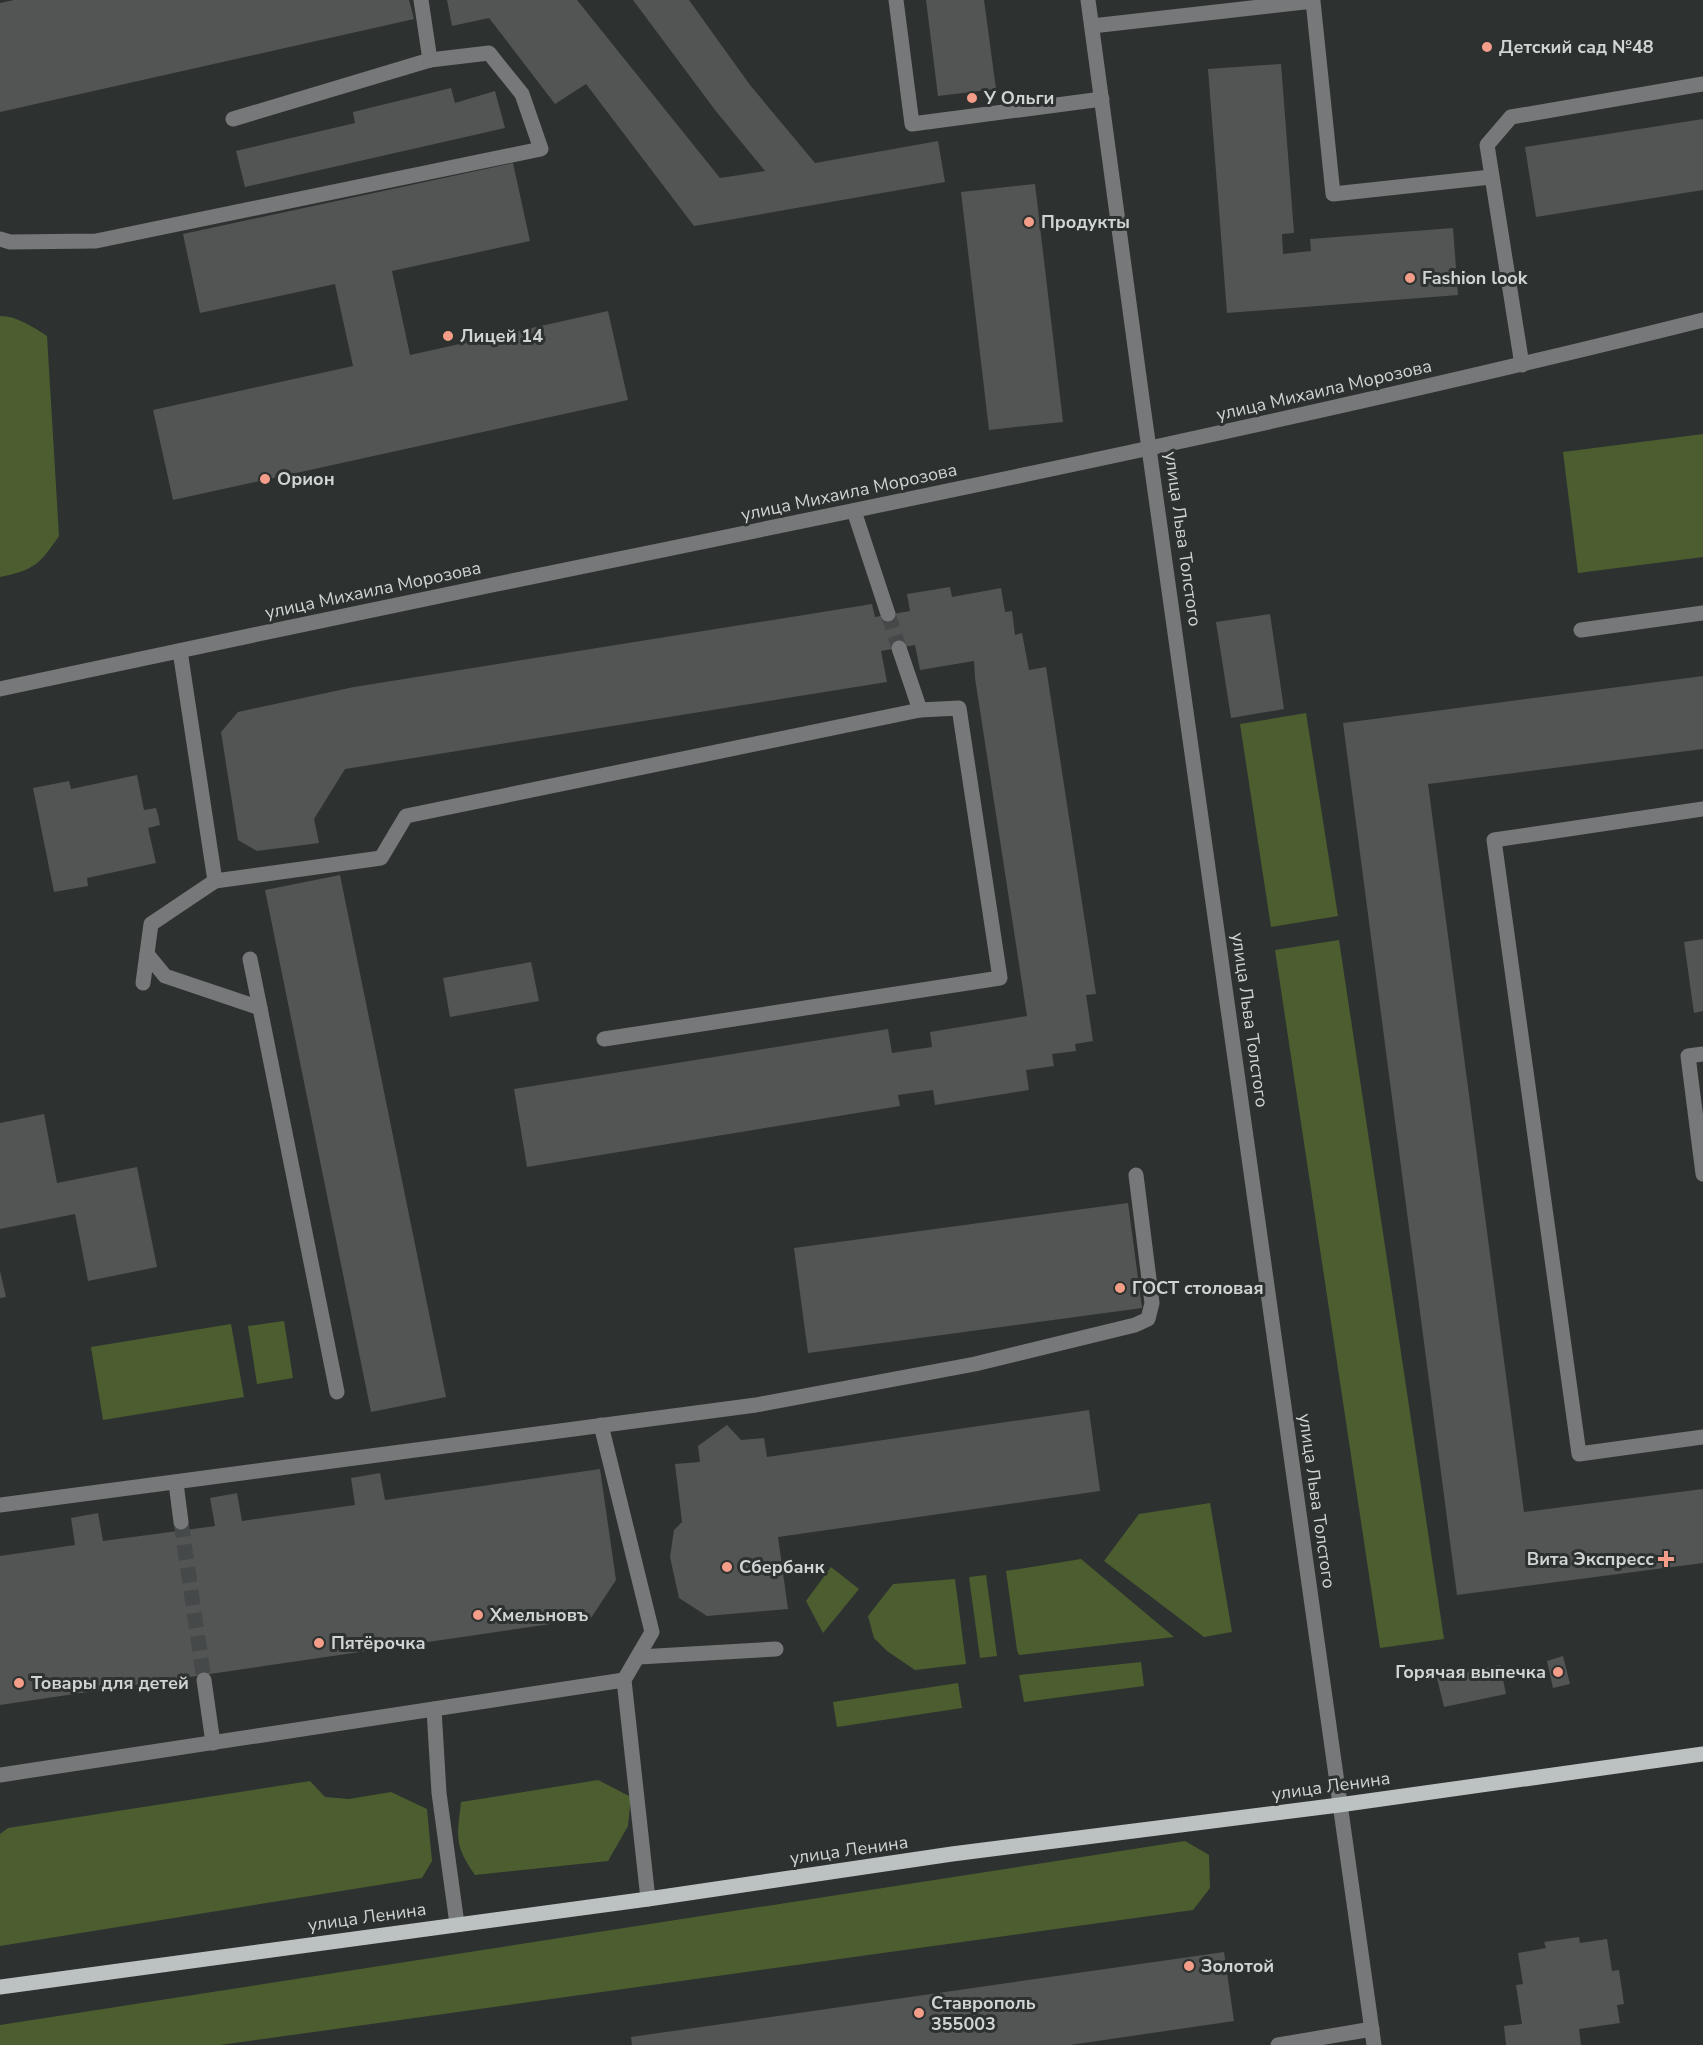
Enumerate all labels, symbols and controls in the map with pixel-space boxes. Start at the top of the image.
place label: Детский сад №48 [1499,35,1654,59]
marker: Детский сад №48 [1480,40,1494,54]
place label: У Ольги [983,86,1055,110]
marker: У Ольги [965,91,979,105]
place label: Продукты [1041,210,1130,234]
marker: Продукты [1022,215,1036,229]
place label: Fashion look [1422,266,1528,290]
marker: Fashion look [1403,271,1417,285]
place label: Лицей 14 [460,324,543,348]
marker: Лицей 14 [441,329,455,343]
street label: улица Михаила Морозова [1214,354,1434,426]
street label: улица Льва Толстого [1159,450,1207,628]
street label: улица Михаила Морозова [739,457,959,527]
place label: Орион [277,467,335,491]
marker: Орион [258,472,272,486]
street label: улица Михаила Морозова [263,555,483,625]
street label: улица Льва Толстого [1226,931,1274,1109]
place label: ГОСТ столовая [1132,1276,1264,1300]
marker: ГОСТ столовая [1113,1281,1127,1295]
street label: улица Льва Толстого [1293,1412,1341,1590]
place label: Вита Экспресс [1527,1547,1654,1571]
marker: Вита Экспресс [1659,1552,1673,1566]
place label: Сбербанк [739,1555,826,1579]
marker: Сбербанк [720,1560,734,1574]
place label: Хмельновъ [489,1603,589,1627]
marker: Хмельновъ [471,1608,485,1622]
place label: Пятёрочка [331,1631,426,1655]
marker: Пятёрочка [312,1636,326,1650]
place label: Горячая выпечка [1395,1660,1546,1684]
marker: Горячая выпечка [1551,1665,1565,1679]
place label: Товары для детей [31,1671,189,1695]
marker: Товары для детей [12,1676,26,1690]
street label: улица Ленина [1270,1766,1392,1806]
street label: улица Ленина [788,1830,910,1870]
street label: улица Ленина [306,1897,428,1937]
place label: Золотой [1201,1954,1274,1978]
marker: Золотой [1182,1959,1196,1973]
place label: Ставрополь 355003 [931,1991,1036,2036]
marker: Ставрополь 355003 [912,2006,926,2020]

